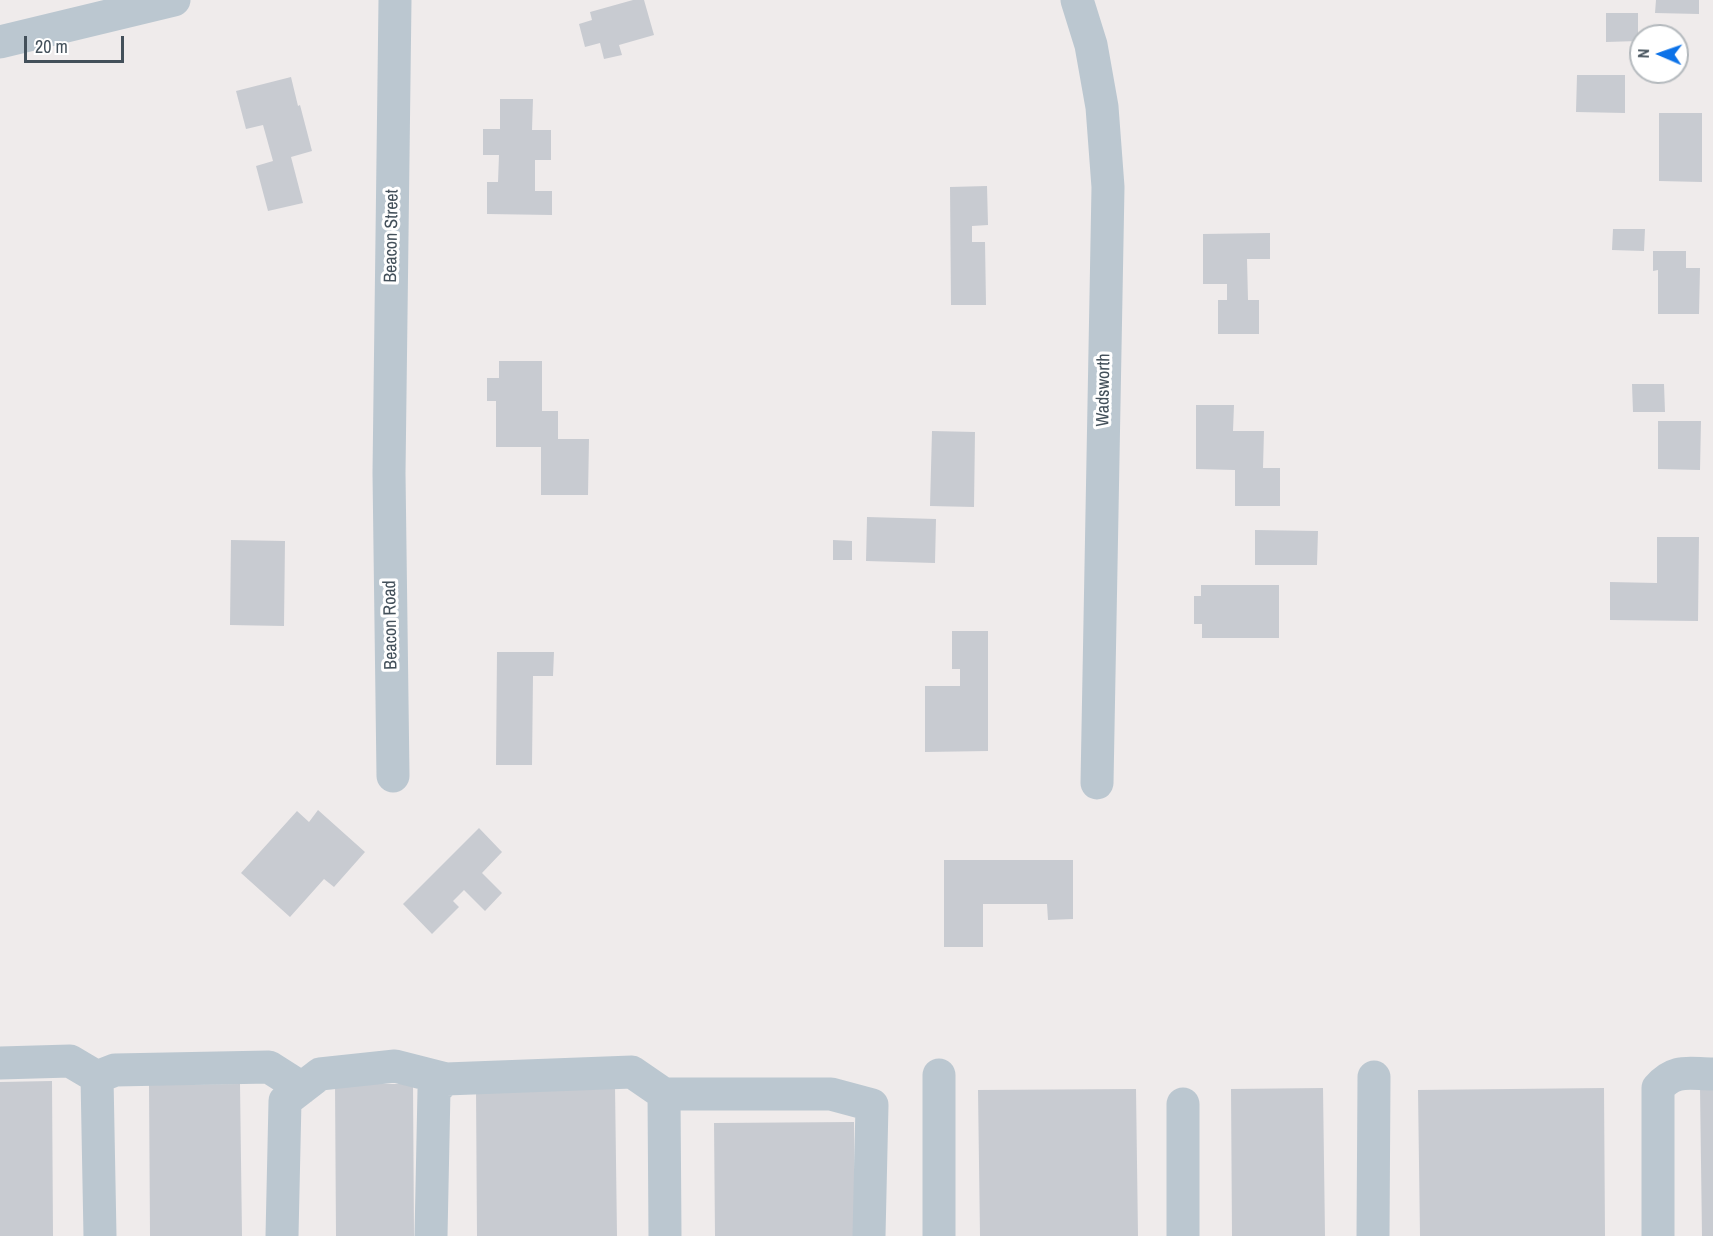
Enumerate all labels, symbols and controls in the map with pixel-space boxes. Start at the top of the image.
scale bar [27,24,128,62]
north arrow [1629,24,1689,84]
text: 20 m [35,34,68,59]
text: N [1632,48,1654,59]
street label: Beacon Street [380,189,404,283]
street label: Wadsworth [1093,353,1115,427]
street label: Beacon Road [379,580,403,670]

